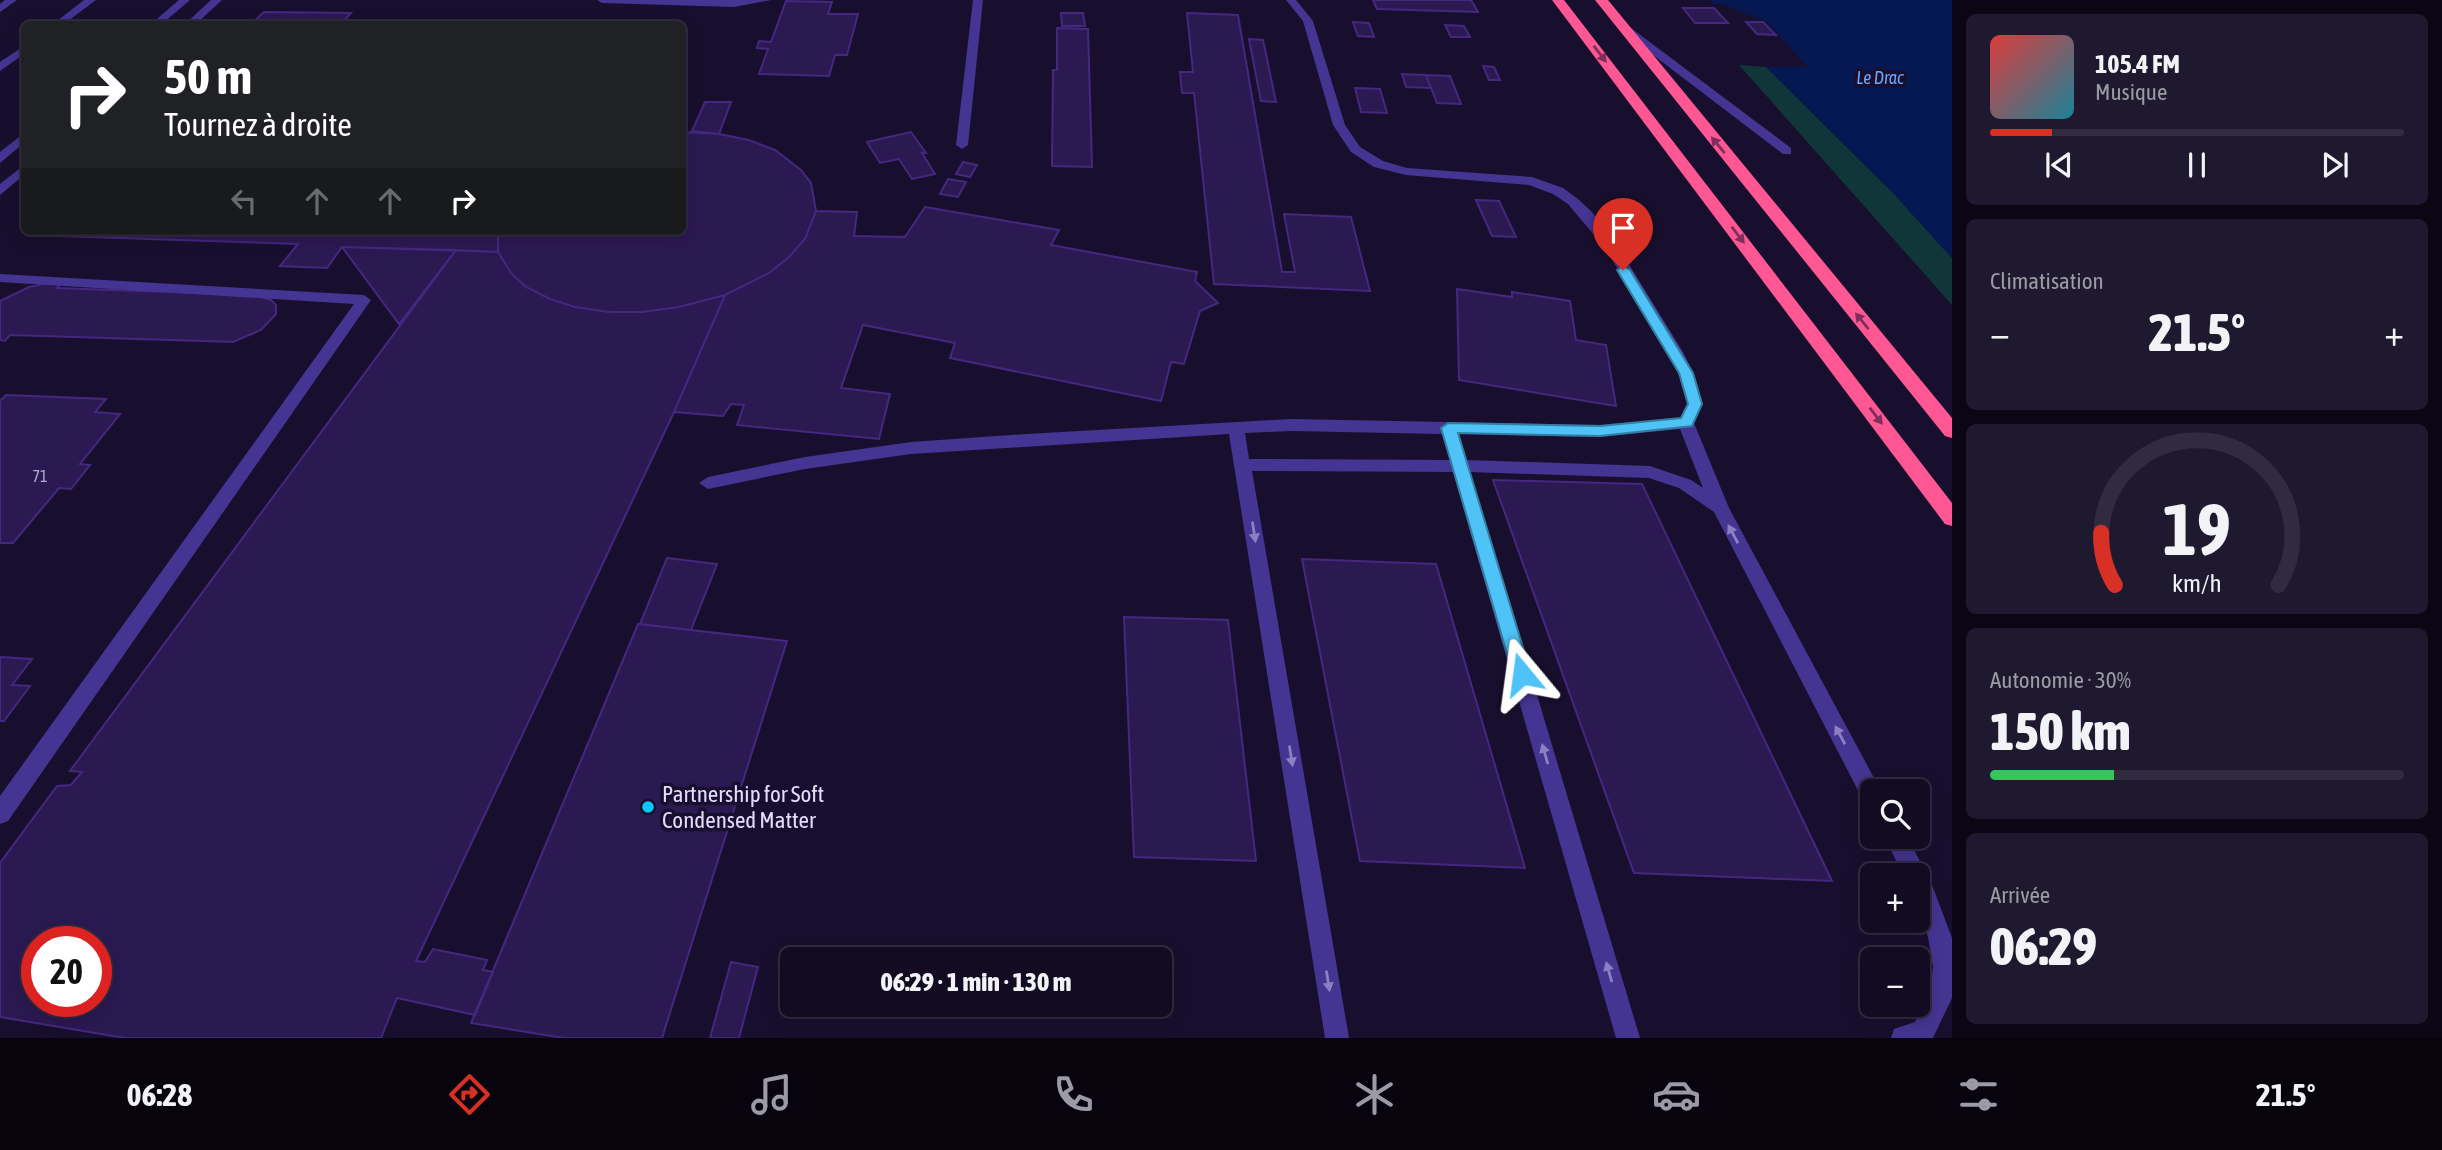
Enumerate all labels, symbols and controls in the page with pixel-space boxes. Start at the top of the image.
one-way arrow [1592,45,1606,63]
text: 50 m [164,48,252,104]
icon: right [49,49,140,140]
text: 105.4 FM [2095,49,2180,79]
water label: Le Drac [1856,67,1904,88]
text: Musique [2095,79,2167,105]
text: Tournez à droite [164,106,352,143]
one-way arrow [1711,137,1726,155]
icon: previous [2040,146,2078,184]
icon: pause [2178,146,2216,184]
icon: next [2316,146,2354,184]
icon: left [225,182,263,220]
icon: ahead [298,182,336,220]
icon: ahead [371,182,409,220]
icon: right [444,182,482,220]
pin [1593,198,1653,270]
icon: arrive [1604,209,1642,247]
one-way arrow [1730,226,1744,244]
text: Climatisation [1990,268,2104,294]
text: 21.5° [2149,302,2245,362]
text: − [1990,311,2010,354]
text: + [2384,311,2404,354]
one-way arrow [1855,313,1870,330]
one-way arrow [1868,407,1882,425]
house number: 71 [32,467,48,485]
text: 19 [2163,487,2231,570]
one-way arrow [1249,521,1260,543]
one-way arrow [1728,524,1739,544]
text: km/h [2172,569,2222,597]
position arrow [1485,637,1559,711]
text: Autonomie · 30% [1990,667,2131,693]
text: 150 km [1990,701,2131,761]
one-way arrow [1835,724,1847,744]
one-way arrow [1540,743,1550,764]
one-way arrow [1286,746,1297,768]
map controls [1860,779,1930,1017]
button: search [1860,779,1930,849]
place label: Partnership for Soft Condensed Matter [662,781,824,833]
marker: Partnership for Soft Condensed Matter [640,799,656,815]
button: + [1860,863,1930,933]
text: Arrivée [1990,882,2050,908]
text: 06:29 [1990,916,2097,976]
speed limit sign: 20 [21,926,112,1017]
button: − [1860,947,1930,1017]
one-way arrow [1603,962,1613,983]
text: 06:29 · 1 min · 130 m [881,967,1071,997]
one-way arrow [1323,970,1334,992]
icon: directions [445,1070,494,1119]
icon: music [747,1070,796,1119]
icon: phone [1049,1070,1098,1119]
icon: climate [1350,1070,1399,1119]
icon: car [1652,1070,1701,1119]
icon: filters [1954,1070,2003,1119]
text: 06:28 [126,1076,192,1113]
text: 21.5° [2256,1076,2315,1113]

